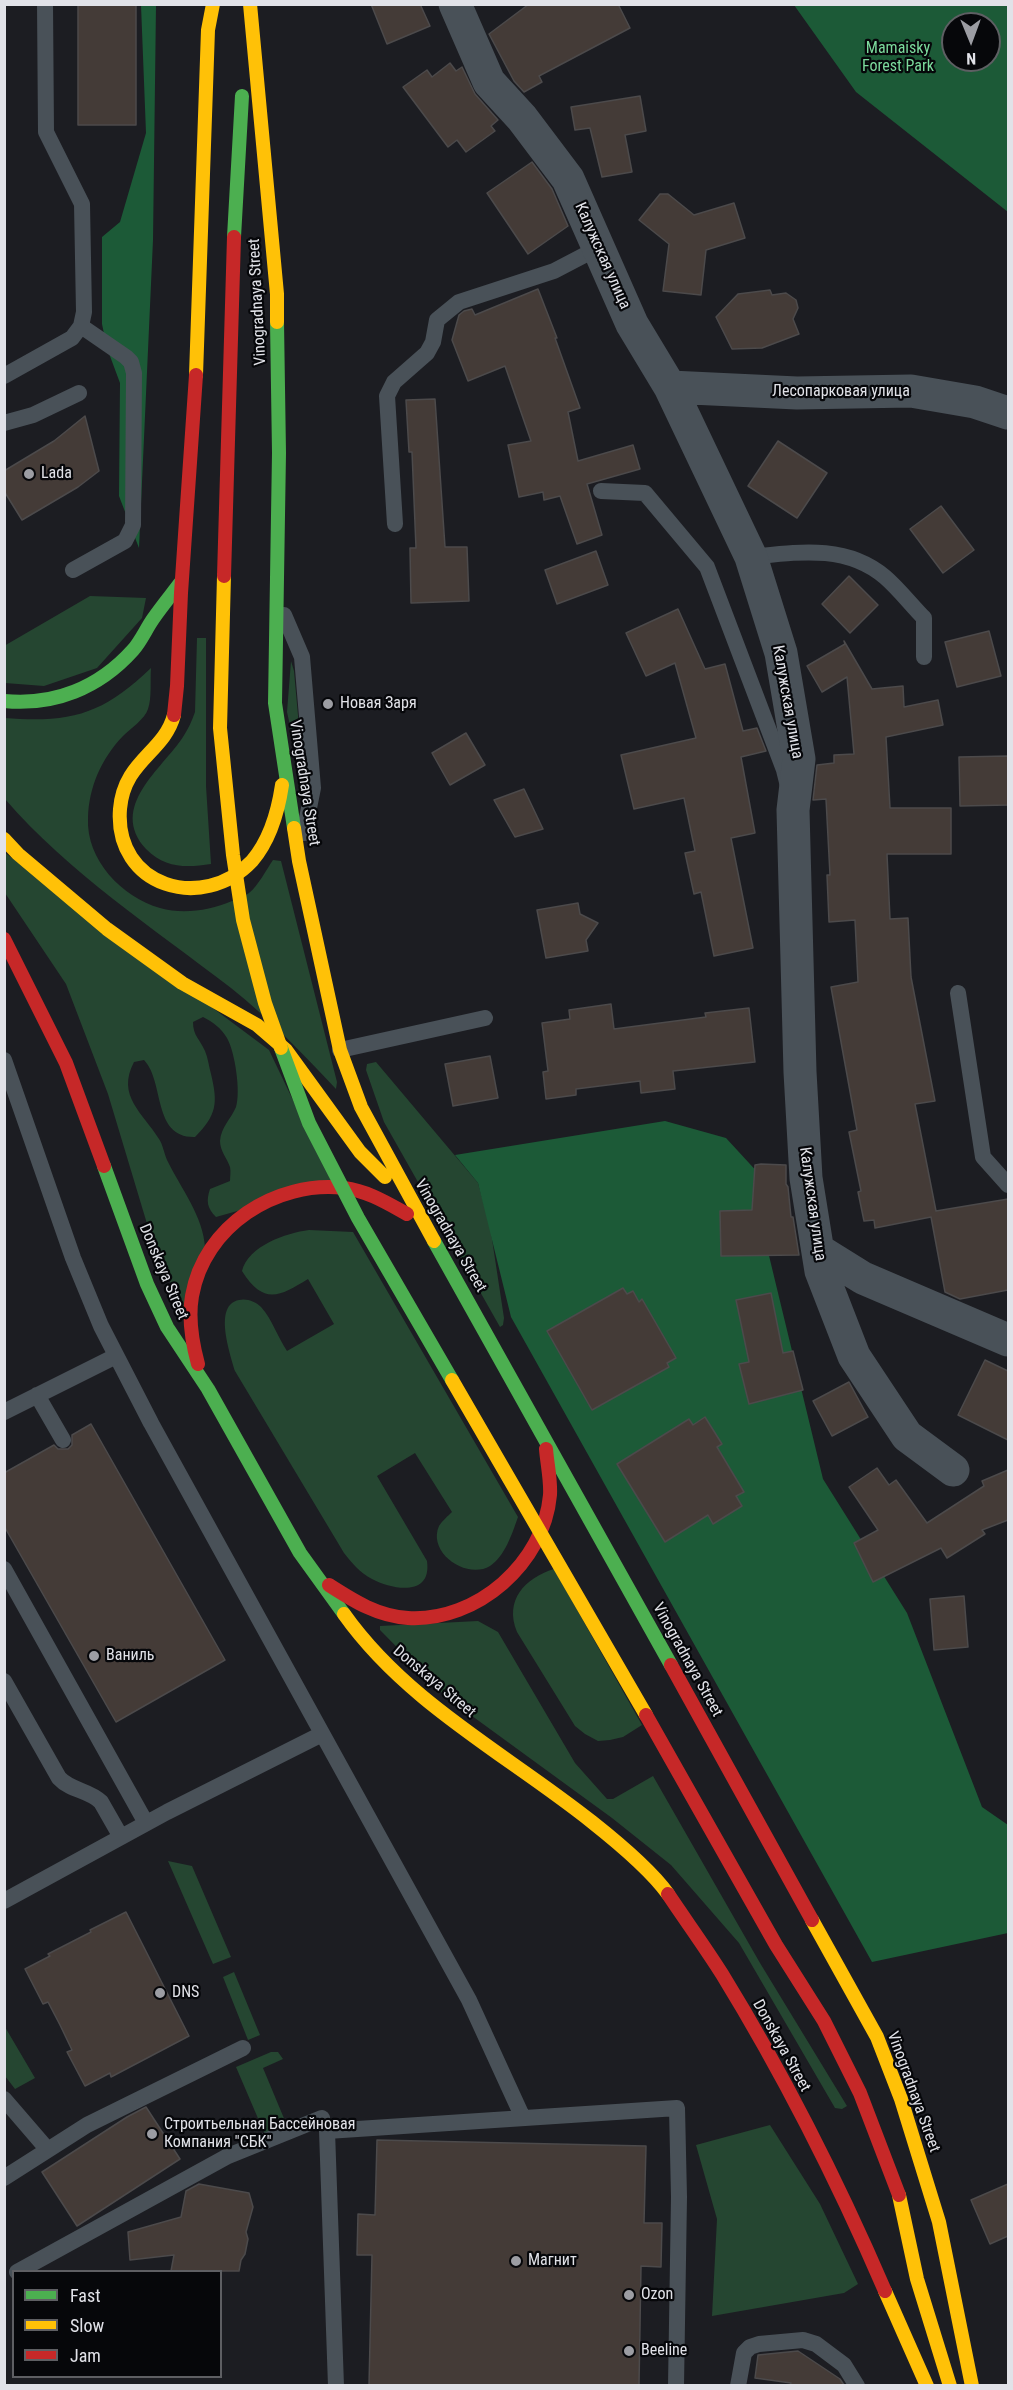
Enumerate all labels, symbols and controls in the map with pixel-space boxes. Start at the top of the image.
north arrow [941,12,1001,72]
park label: Mamaisky Forest Park [862,39,934,77]
text: N [966,49,976,68]
street label: Калужская улица [570,200,634,312]
street label: Vinogradnaya Street [245,238,271,366]
street label: Лесопарковая улица [772,382,910,402]
place label: Lada [41,464,72,484]
marker: Lada [22,467,36,481]
street label: Калужская улица [768,644,806,760]
place label: Новая Заря [340,694,417,714]
marker: Новая Заря [321,697,335,711]
street label: Vinogradnaya Street [285,719,323,847]
street label: Калужская улица [795,1146,829,1262]
street label: Vinogradnaya Street [410,1176,490,1296]
street label: Donskaya Street [134,1221,192,1323]
street label: Vinogradnaya Street [648,1600,726,1720]
street label: Donskaya Street [389,1642,479,1722]
place label: Ваниль [106,1646,155,1666]
marker: Ваниль [87,1649,101,1663]
place label: DNS [172,1983,199,2003]
marker: DNS [153,1986,167,2000]
street label: Donskaya Street [748,1997,814,2095]
street label: Vinogradnaya Street [882,2029,944,2155]
place label: Строитьельная Бассейновая Компания "СБК" [164,2115,355,2153]
marker: Строитьельная Бассейновая Компания "СБК" [145,2127,159,2141]
place label: Магнит [528,2251,577,2271]
marker: Магнит [509,2254,523,2268]
legend [12,2270,222,2378]
text: Fast [70,2285,101,2306]
place label: Ozon [641,2285,673,2305]
marker: Ozon [622,2288,636,2302]
text: Slow [70,2315,104,2336]
place label: Beeline [641,2341,687,2361]
marker: Beeline [622,2344,636,2358]
text: Jam [70,2345,101,2366]

